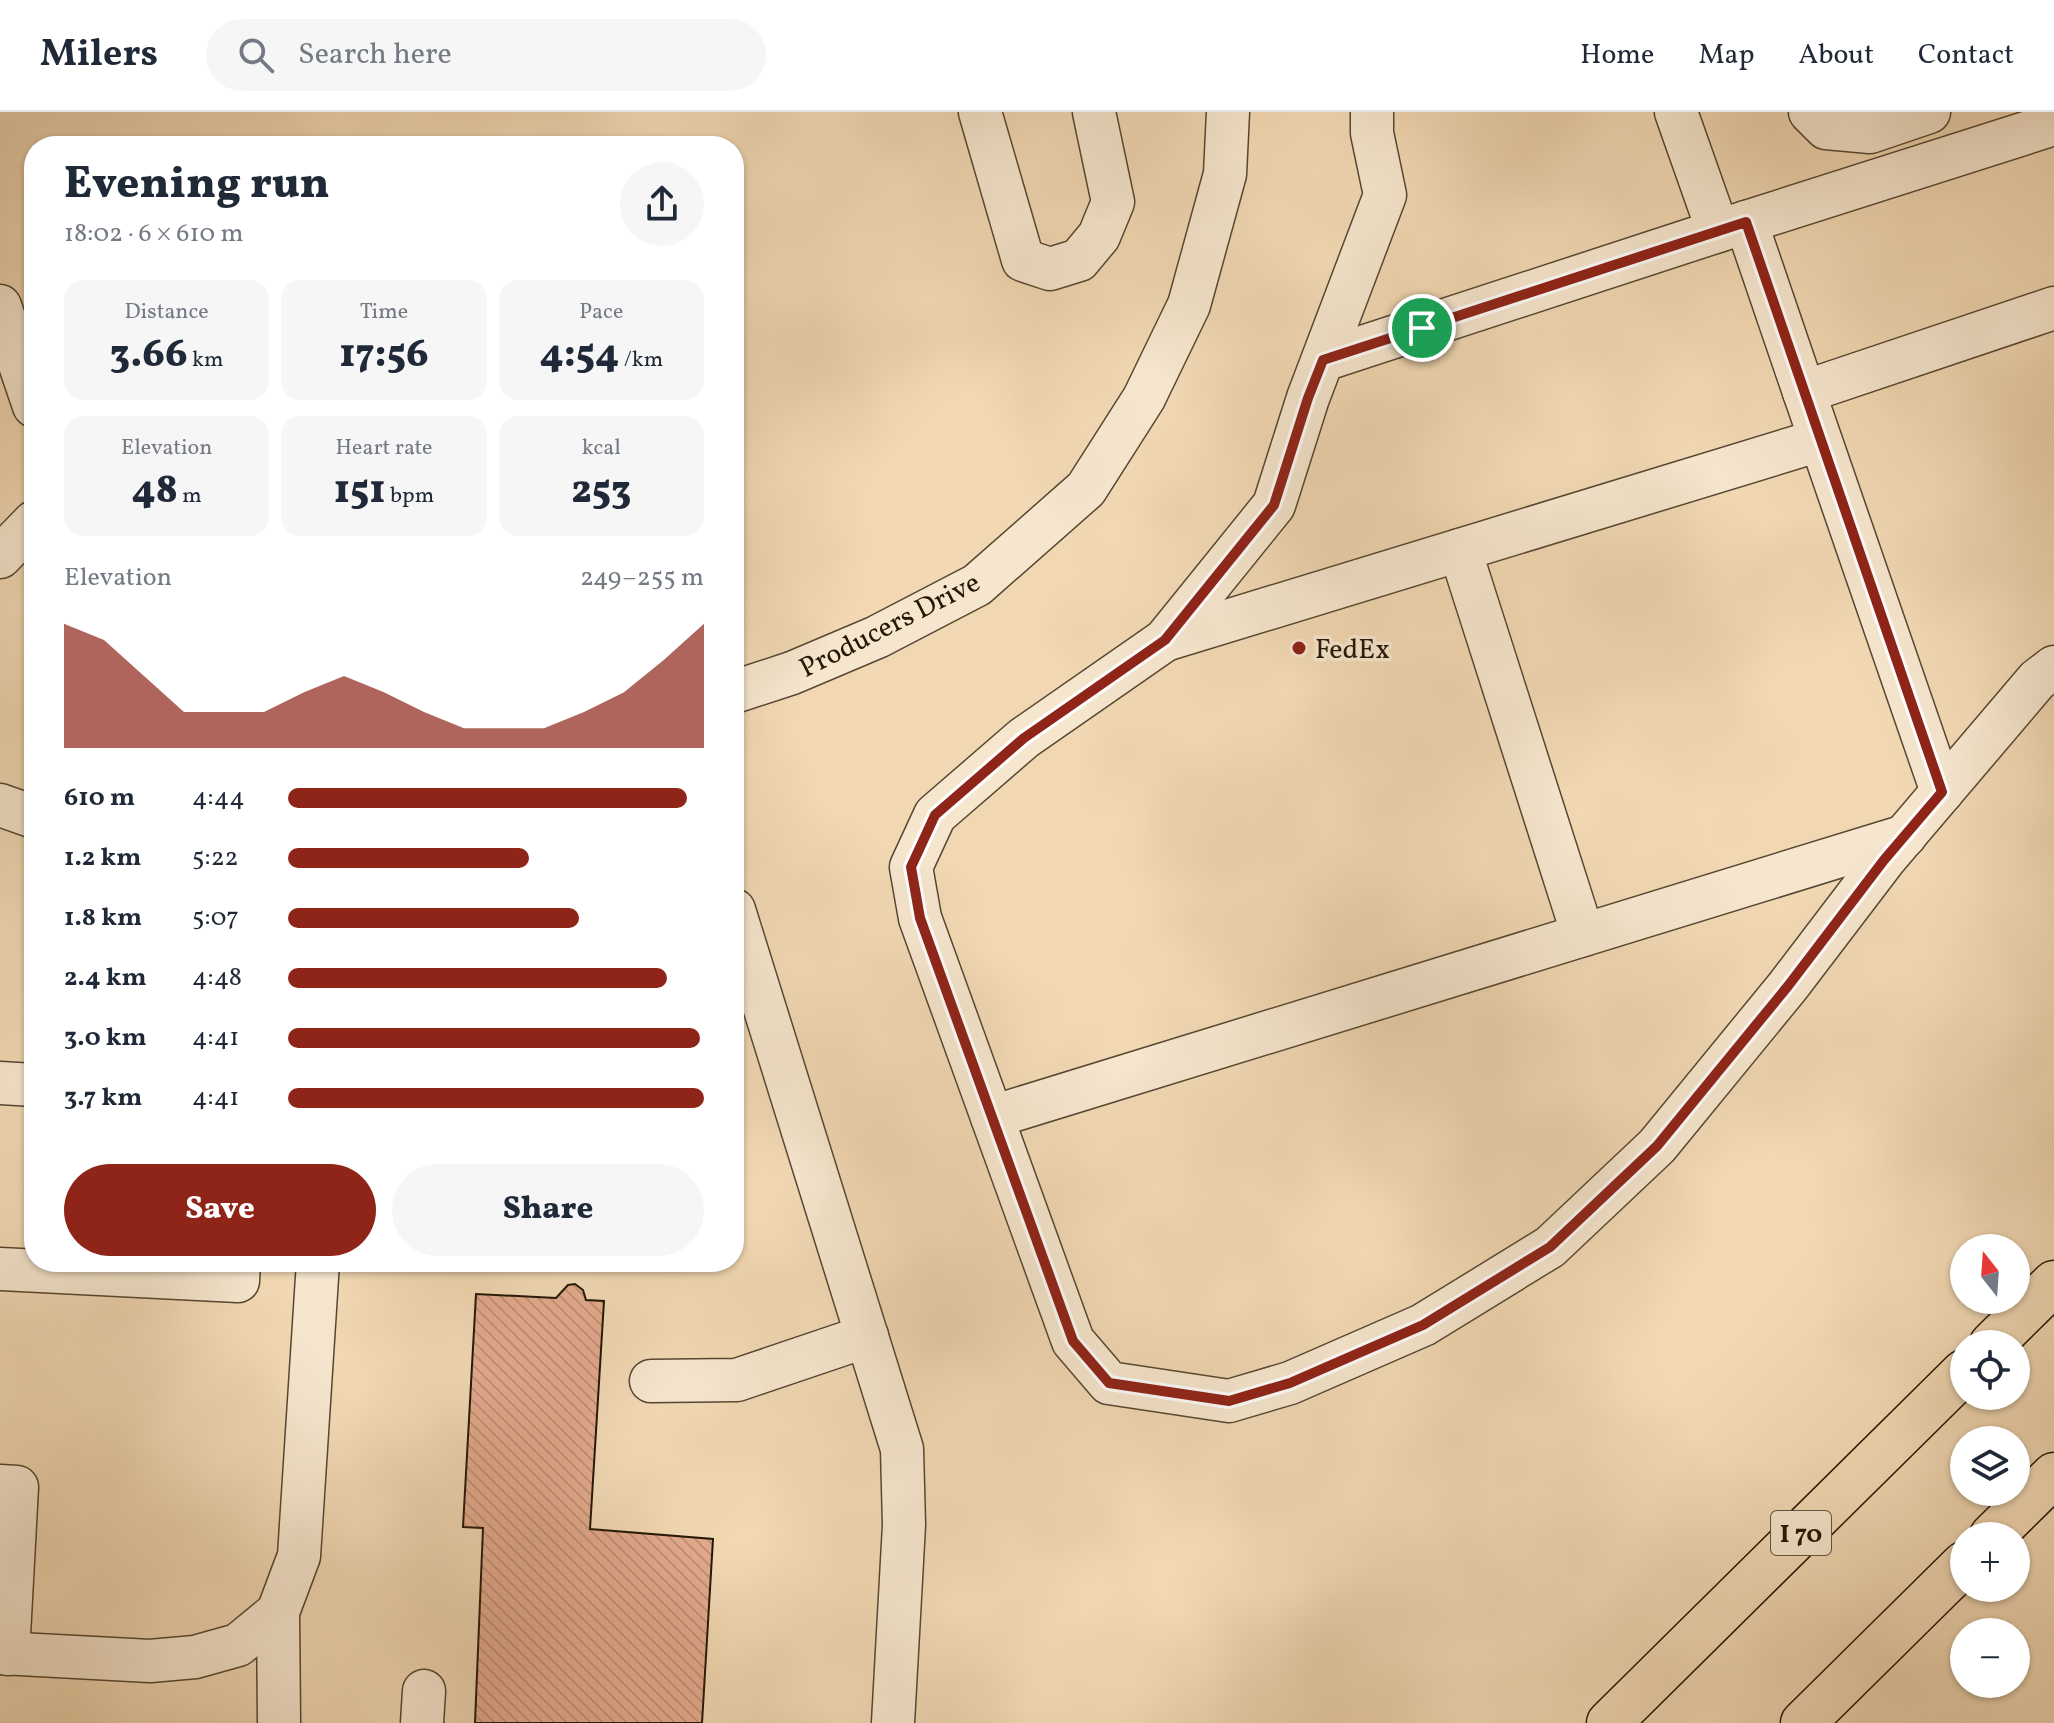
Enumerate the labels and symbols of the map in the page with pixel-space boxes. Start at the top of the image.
pin [1388,294,1456,362]
street label: Producers Drive [793,564,987,689]
place label: FedEx [1315,631,1390,670]
marker: FedEx [1290,639,1308,657]
north arrow [1950,1234,2030,1314]
road number: I 70 [1771,1511,1831,1555]

